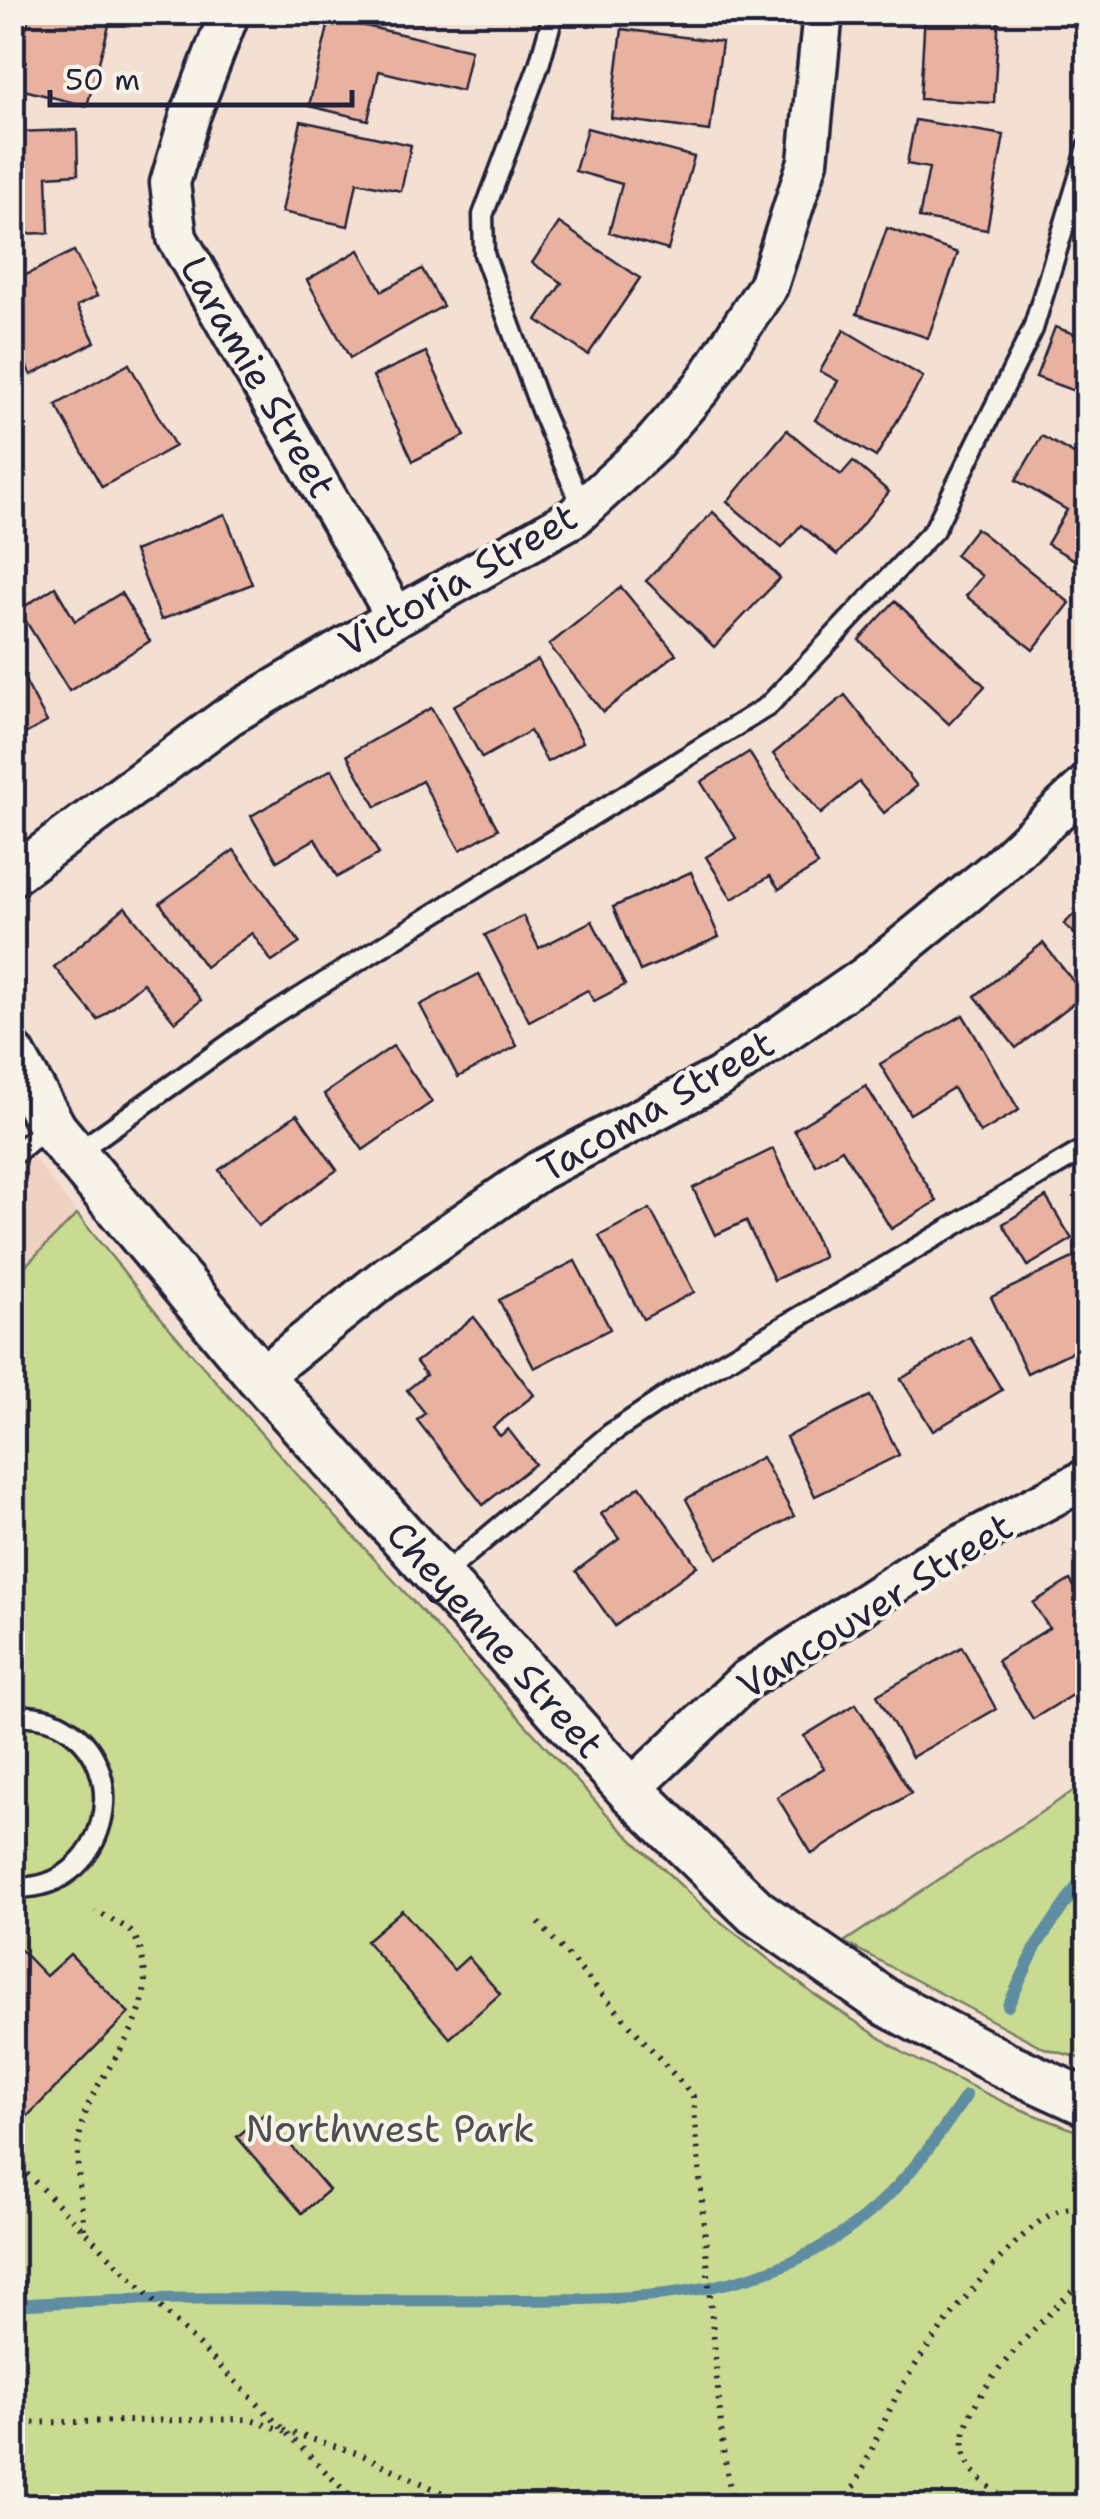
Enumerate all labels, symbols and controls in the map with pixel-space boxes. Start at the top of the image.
scale bar [50,45,352,107]
text: 50 m [65,59,140,100]
street label: Laramie Street [169,247,348,507]
street label: Victoria Street [329,491,586,668]
street label: Tacoma Street [528,1017,783,1194]
street label: Vancouver Street [727,1500,1022,1711]
street label: Cheyenne Street [376,1509,615,1769]
park label: Northwest Park [245,2103,535,2154]

